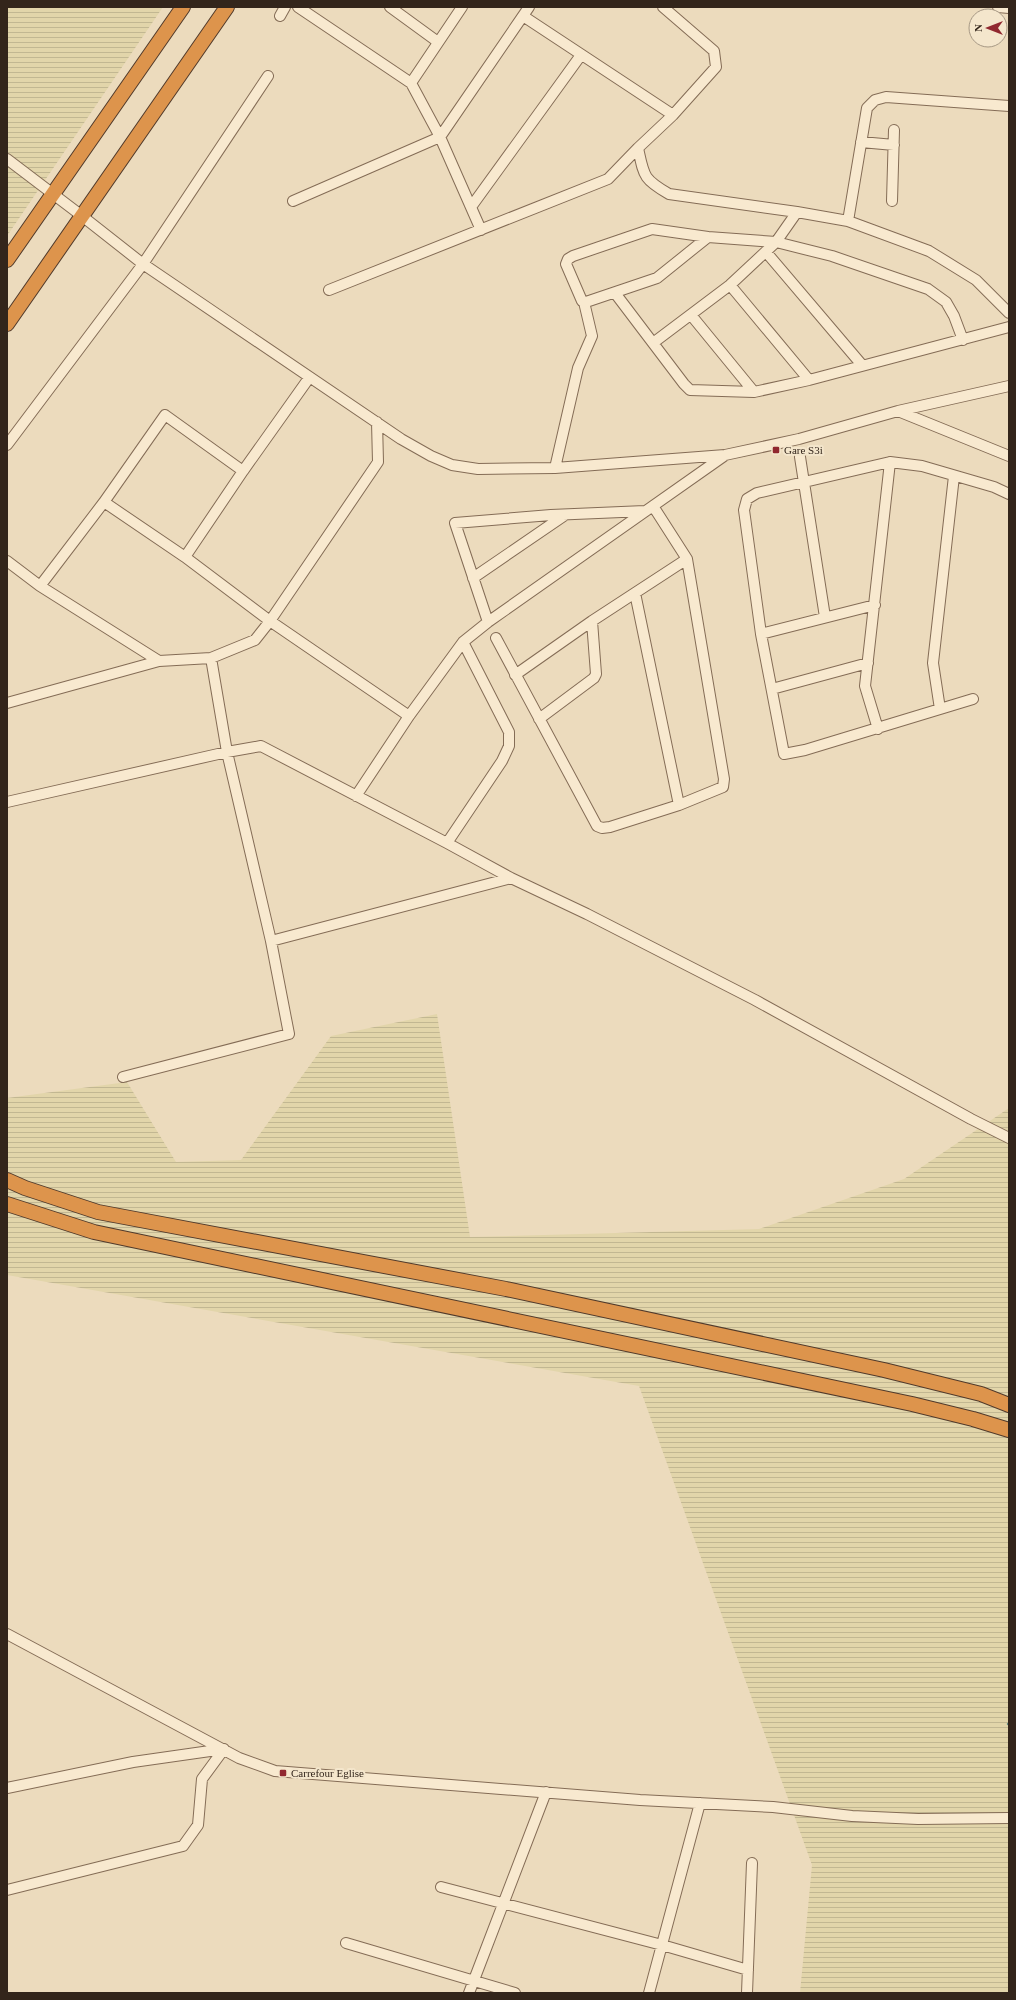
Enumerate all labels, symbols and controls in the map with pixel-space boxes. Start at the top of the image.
north arrow [968,8,1008,48]
text: N [972,24,984,32]
place label: Gare S3i [784,444,823,456]
marker: Gare S3i [771,445,781,455]
place label: Carrefour Eglise [291,1767,364,1779]
marker: Carrefour Eglise [278,1768,288,1778]

